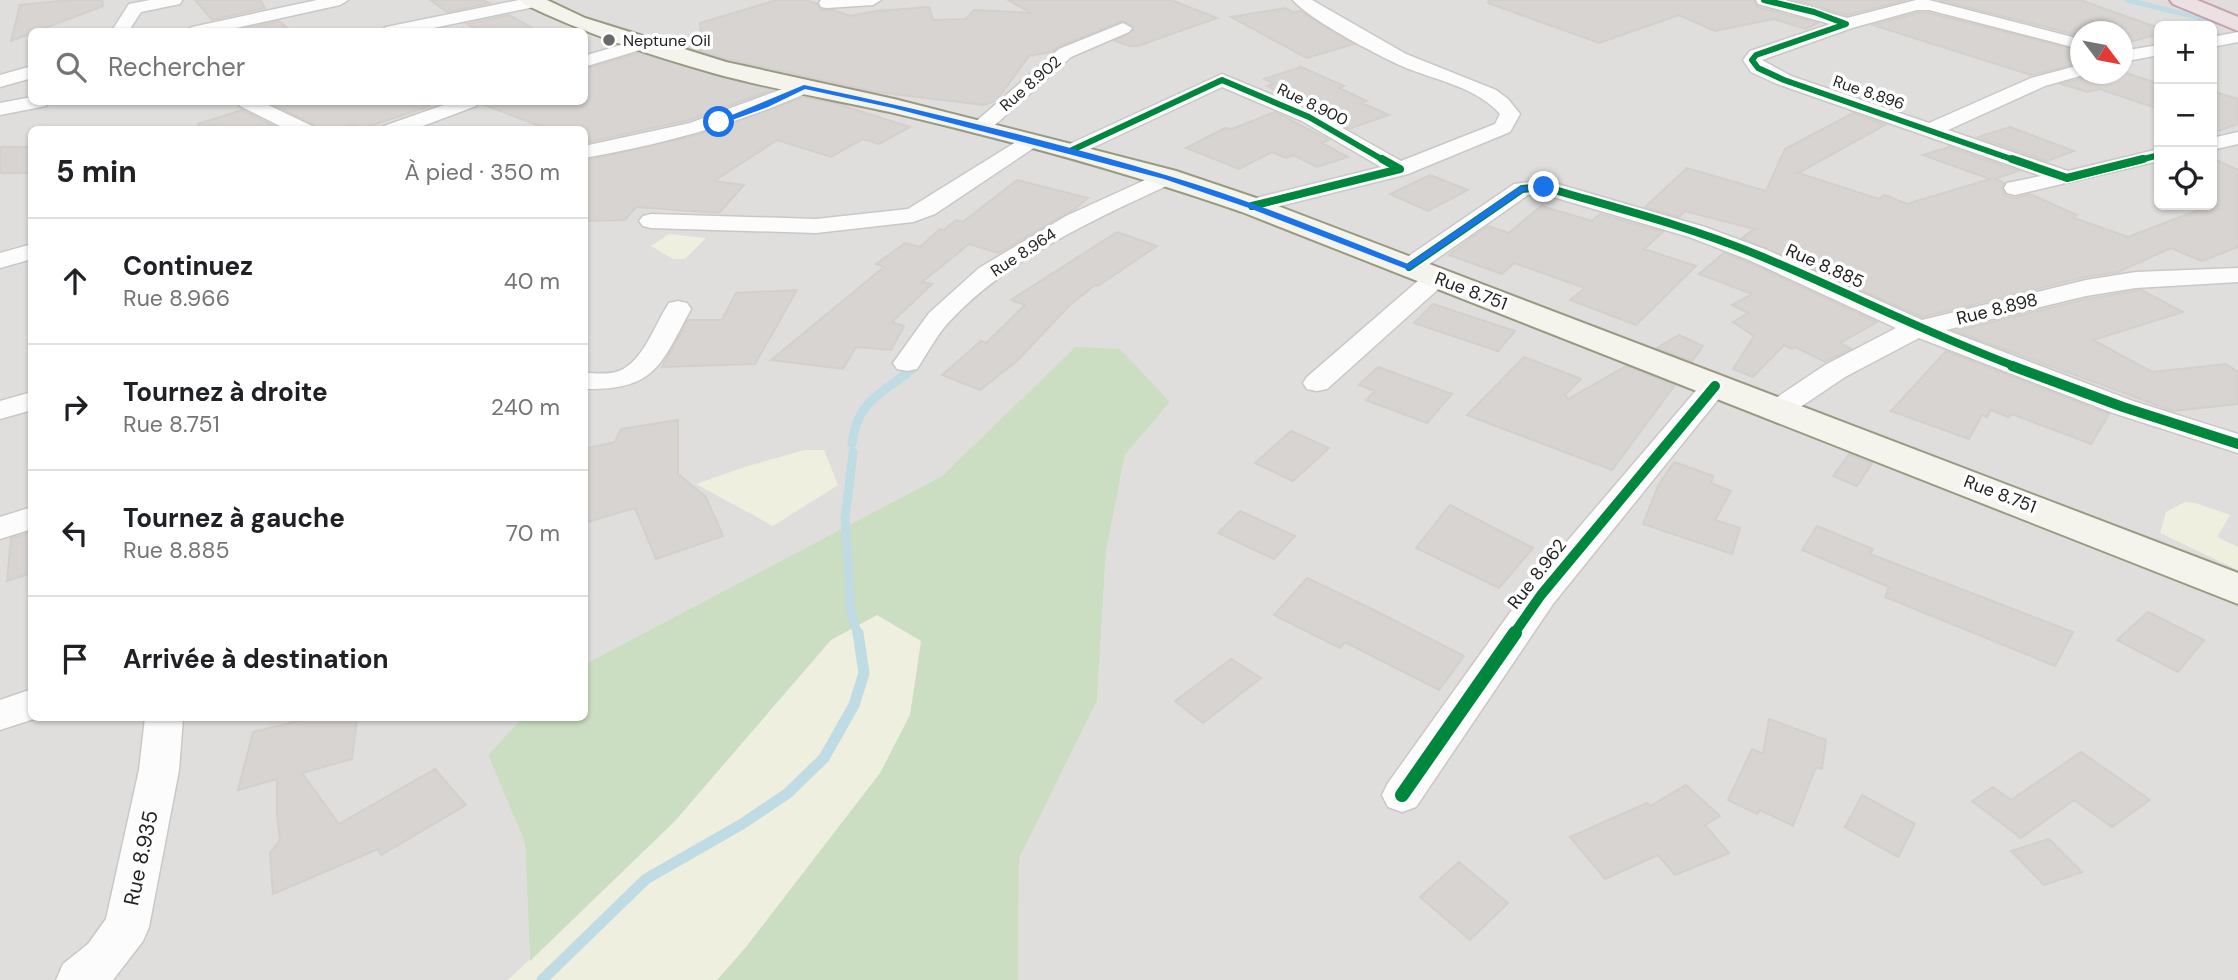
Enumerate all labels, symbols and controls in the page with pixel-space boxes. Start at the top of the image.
north arrow [2070,21,2133,84]
map controls [2154,21,2217,210]
button: + [2154,21,2217,84]
search box [28,28,588,105]
place label: Neptune Oil [623,30,711,51]
marker: Neptune Oil [601,32,617,48]
icon: search [52,48,90,86]
text: Rechercher [108,50,245,84]
street label: Rue 8.902 [995,51,1065,116]
street label: Rue 8.896 [1830,70,1907,114]
street label: Rue 8.900 [1274,78,1352,131]
button: − [2154,84,2217,147]
route start [703,106,734,137]
button: locate [2154,147,2217,210]
text: 5 min [56,152,137,191]
text: À pied · 350 m [404,157,560,187]
route end [1528,171,1559,202]
street label: Rue 8.964 [986,223,1060,281]
street label: Rue 8.885 [1782,238,1868,294]
text: Continuez [123,249,253,283]
icon: ahead [56,262,94,300]
text: 40 m [504,266,560,296]
street label: Rue 8.751 [1431,266,1511,316]
text: Rue 8.966 [123,283,230,313]
street label: Rue 8.898 [1954,287,2040,331]
text: Tournez à droite [123,375,328,409]
icon: right [56,388,94,426]
text: 240 m [491,392,560,422]
text: Rue 8.751 [123,409,220,439]
street label: Rue 8.751 [1960,469,2040,519]
text: Tournez à gauche [123,501,345,535]
icon: left [56,514,94,552]
text: 70 m [506,518,560,548]
street label: Rue 8.962 [1502,534,1572,614]
text: Rue 8.885 [123,535,230,565]
icon: arrive [56,640,94,678]
text: Arrivée à destination [123,642,389,676]
street label: Rue 8.935 [117,808,165,908]

